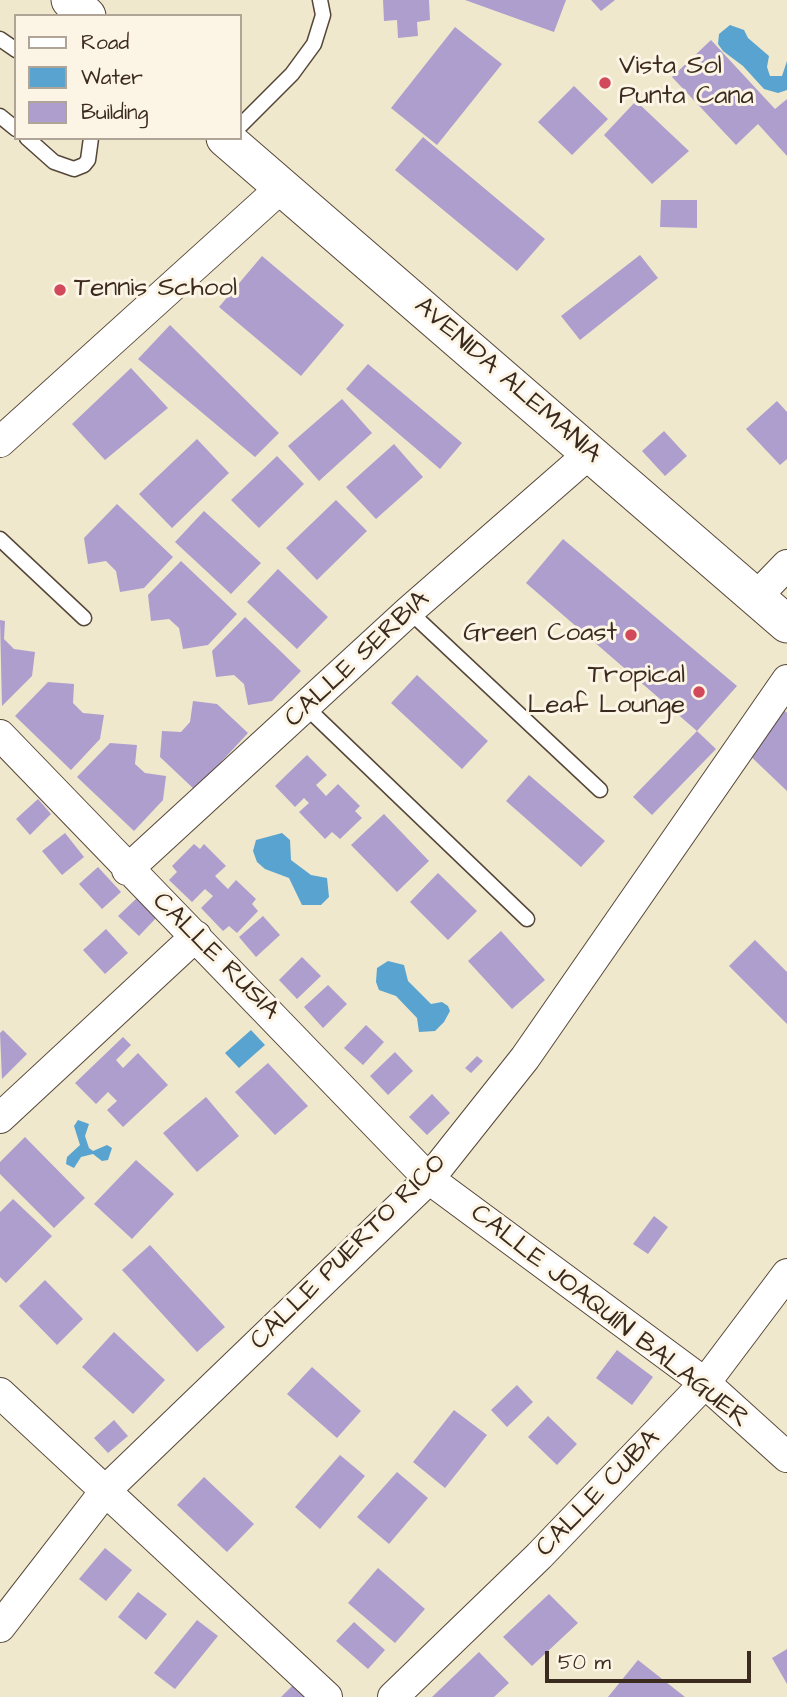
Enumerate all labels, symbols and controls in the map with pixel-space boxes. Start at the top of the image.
legend [14,14,242,140]
text: Road [81,28,129,57]
place label: Vista Sol Punta Cana [619,52,754,114]
text: Water [81,63,143,92]
marker: Vista Sol Punta Cana [597,75,613,91]
text: Building [81,98,148,127]
place label: Tennis School [74,274,237,306]
marker: Tennis School [52,282,68,298]
street label: AVENIDA ALEMANIA [407,291,607,471]
street label: CALLE SERBIA [279,585,437,735]
place label: Green Coast [463,619,617,651]
marker: Green Coast [623,627,639,643]
place label: Tropical Leaf Lounge [528,661,685,722]
marker: Tropical Leaf Lounge [691,684,707,700]
street label: CALLE RUSIA [145,887,285,1027]
street label: CALLE PUERTO RICO [245,1149,453,1357]
street label: CALLE JOAQUÍN BALAGUER [464,1199,754,1435]
street label: CALLE CUBA [530,1424,668,1564]
scale bar [549,1638,756,1682]
text: 50 m [558,1648,611,1677]

